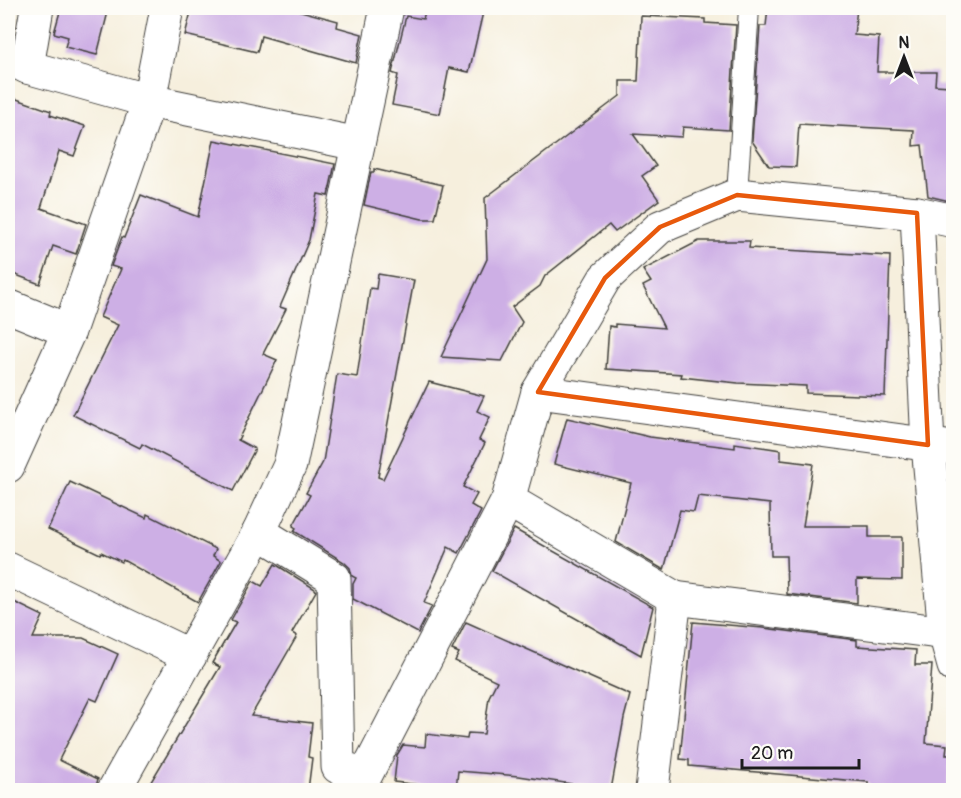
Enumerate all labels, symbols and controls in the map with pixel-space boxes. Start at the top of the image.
north arrow [874,27,934,87]
text: N [899,33,910,53]
scale bar [742,732,859,770]
text: 20 m [751,742,793,765]

